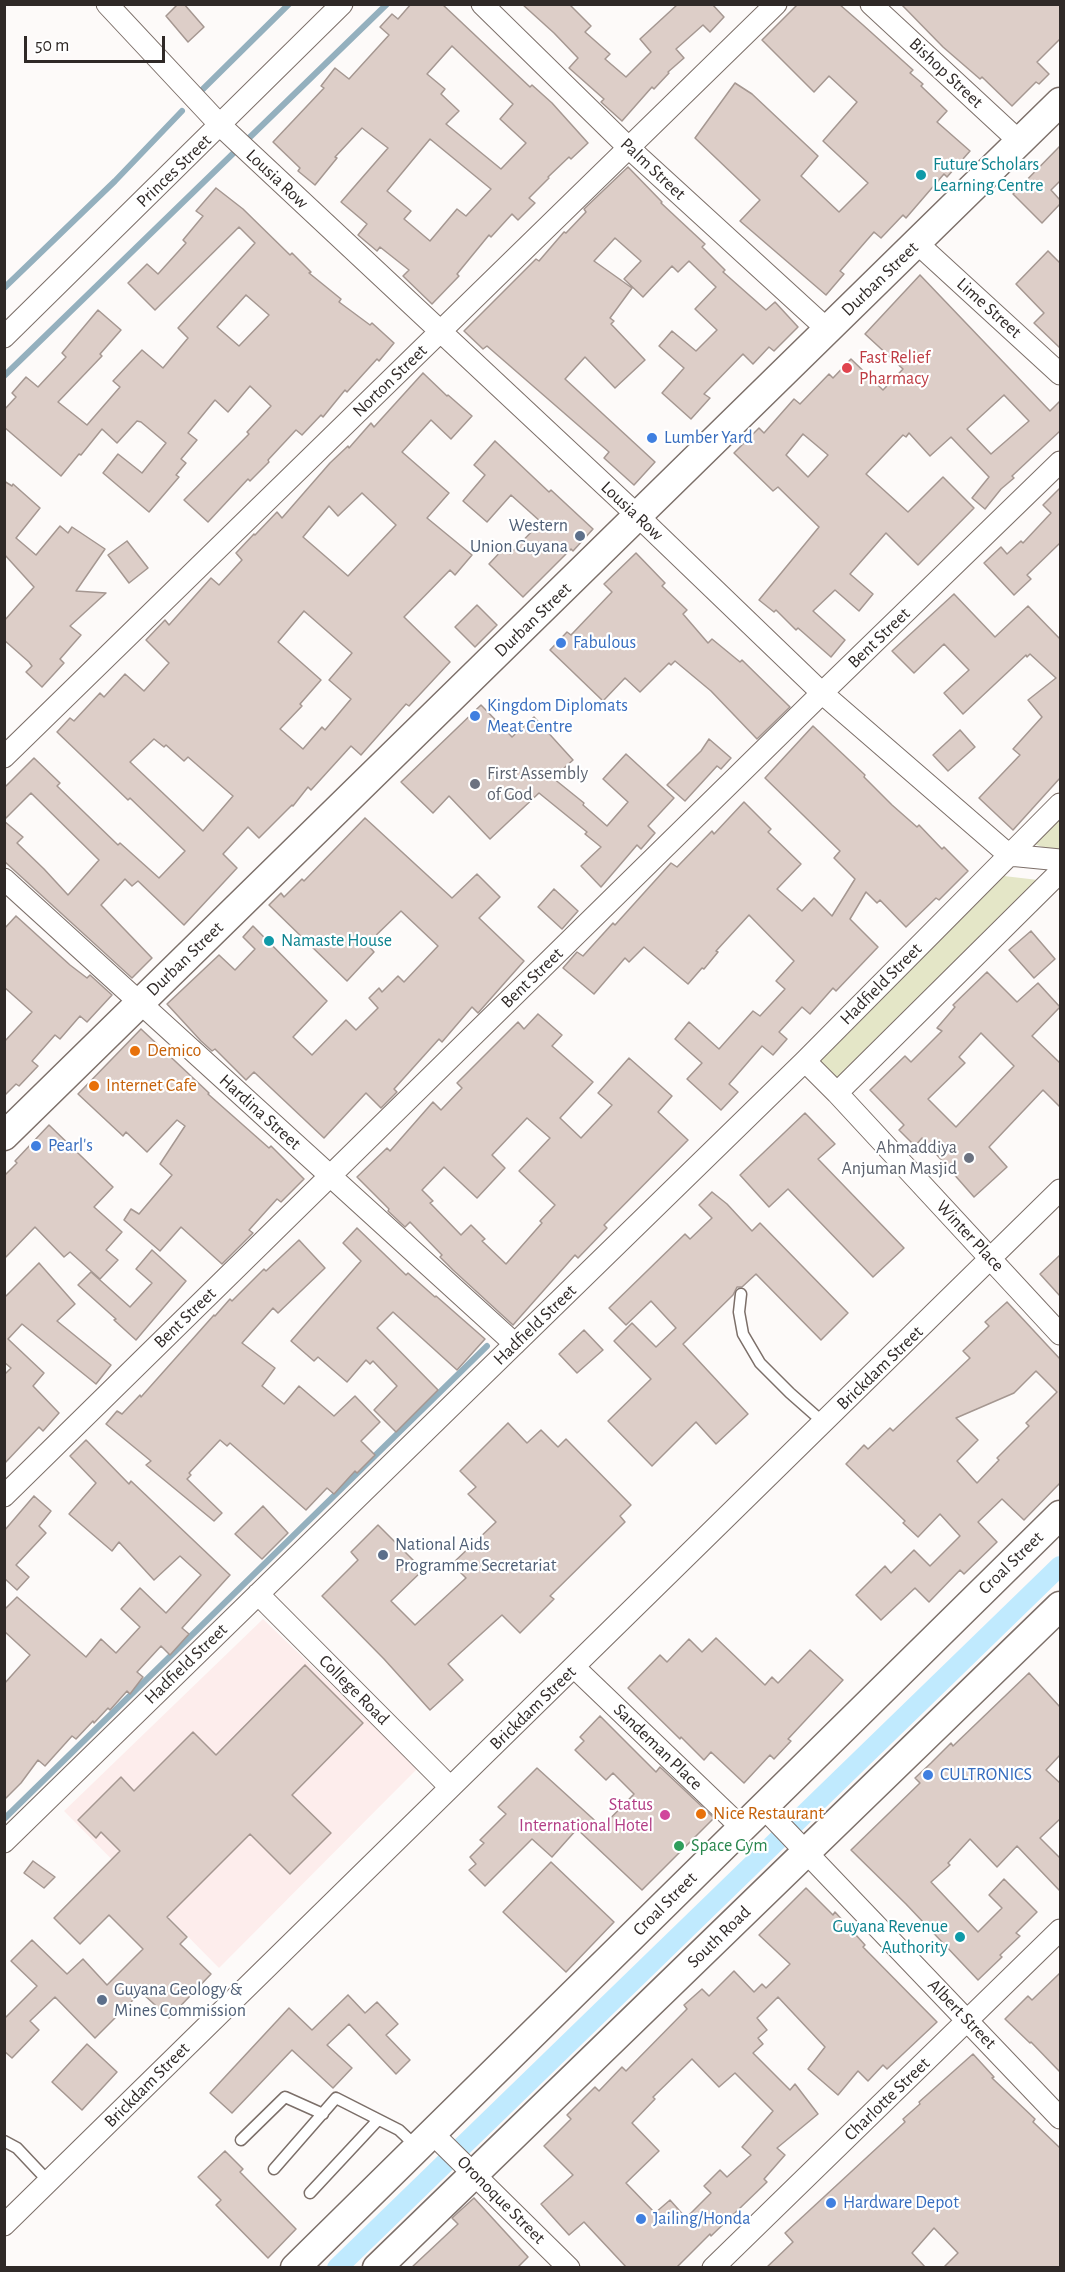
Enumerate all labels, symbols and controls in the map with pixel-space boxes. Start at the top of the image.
scale bar [27,24,168,62]
street label: Bishop Street [904,33,988,113]
text: 50 m [35,37,69,55]
street label: Princes Street [132,130,216,212]
street label: Palm Street [616,133,690,205]
street label: Lousia Row [241,145,313,213]
place label: Future Scholars Learning Centre [933,154,1044,196]
marker: Future Scholars Learning Centre [914,168,928,182]
street label: Durban Street [837,237,923,321]
street label: Lime Street [952,273,1026,343]
street label: Norton Street [348,340,432,422]
place label: Fast Relief Pharmacy [859,347,930,389]
marker: Fast Relief Pharmacy [840,361,854,375]
place label: Lumber Yard [664,427,753,449]
marker: Lumber Yard [645,431,659,445]
street label: Lousia Row [596,477,668,545]
place label: Western Union Guyana [470,515,568,558]
marker: Western Union Guyana [573,529,587,543]
street label: Durban Street [490,578,576,662]
street label: Bent Street [843,603,915,673]
place label: Fabulous [573,632,636,654]
marker: Fabulous [554,636,568,650]
place label: Kingdom Diplomats Meat Centre [487,695,628,738]
marker: Kingdom Diplomats Meat Centre [468,709,482,723]
place label: First Assembly of God [487,763,588,806]
marker: First Assembly of God [468,777,482,791]
street label: Durban Street [142,917,228,1001]
place label: Namaste House [281,930,392,952]
marker: Namaste House [262,934,276,948]
street label: Hadfield Street [836,939,926,1029]
street label: Bent Street [496,943,568,1013]
place label: Demico [147,1040,201,1062]
marker: Demico [128,1044,142,1058]
street label: Hardina Street [215,1070,305,1154]
place label: Internet Cafe [106,1075,197,1097]
marker: Internet Cafe [87,1079,101,1093]
place label: Pearl's [48,1135,93,1157]
place label: Ahmaddiya Anjuman Masjid [841,1137,957,1180]
marker: Pearl's [29,1139,43,1153]
marker: Ahmaddiya Anjuman Masjid [962,1151,976,1165]
street label: Winter Place [932,1196,1008,1276]
street label: Hadfield Street [489,1280,581,1370]
street label: Bent Street [149,1283,221,1353]
street label: Brickdam Street [832,1321,928,1415]
street label: Croal Street [974,1527,1048,1599]
place label: National Aids Programme Secretariat [395,1534,557,1576]
marker: National Aids Programme Secretariat [376,1548,390,1562]
street label: Hadfield Street [140,1619,232,1709]
street label: College Road [314,1650,394,1730]
street label: Brickdam Street [485,1661,581,1755]
street label: Sandeman Place [609,1699,707,1795]
place label: CULTRONICS [940,1764,1032,1786]
marker: CULTRONICS [921,1768,935,1782]
place label: Status International Hotel [519,1794,653,1836]
place label: Nice Restaurant [713,1803,824,1825]
marker: Nice Restaurant [694,1807,708,1821]
marker: Status International Hotel [658,1808,672,1822]
place label: Space Gym [691,1835,768,1857]
marker: Space Gym [672,1839,686,1853]
street label: Croal Street [628,1867,702,1941]
street label: South Road [683,1901,755,1973]
place label: Guyana Revenue Authority [832,1916,948,1958]
marker: Guyana Revenue Authority [953,1930,967,1944]
street label: Albert Street [923,1974,1001,2054]
place label: Guyana Geology & Mines Commission [114,1979,246,2022]
marker: Guyana Geology & Mines Commission [95,1993,109,2007]
street label: Brickdam Street [100,2038,194,2132]
street label: Charlotte Street [840,2053,934,2145]
street label: Oronoque Street [452,2151,550,2249]
place label: Hardware Depot [843,2192,959,2214]
marker: Hardware Depot [824,2196,838,2210]
place label: Jailing/Honda [653,2208,750,2230]
marker: Jailing/Honda [634,2212,648,2226]

